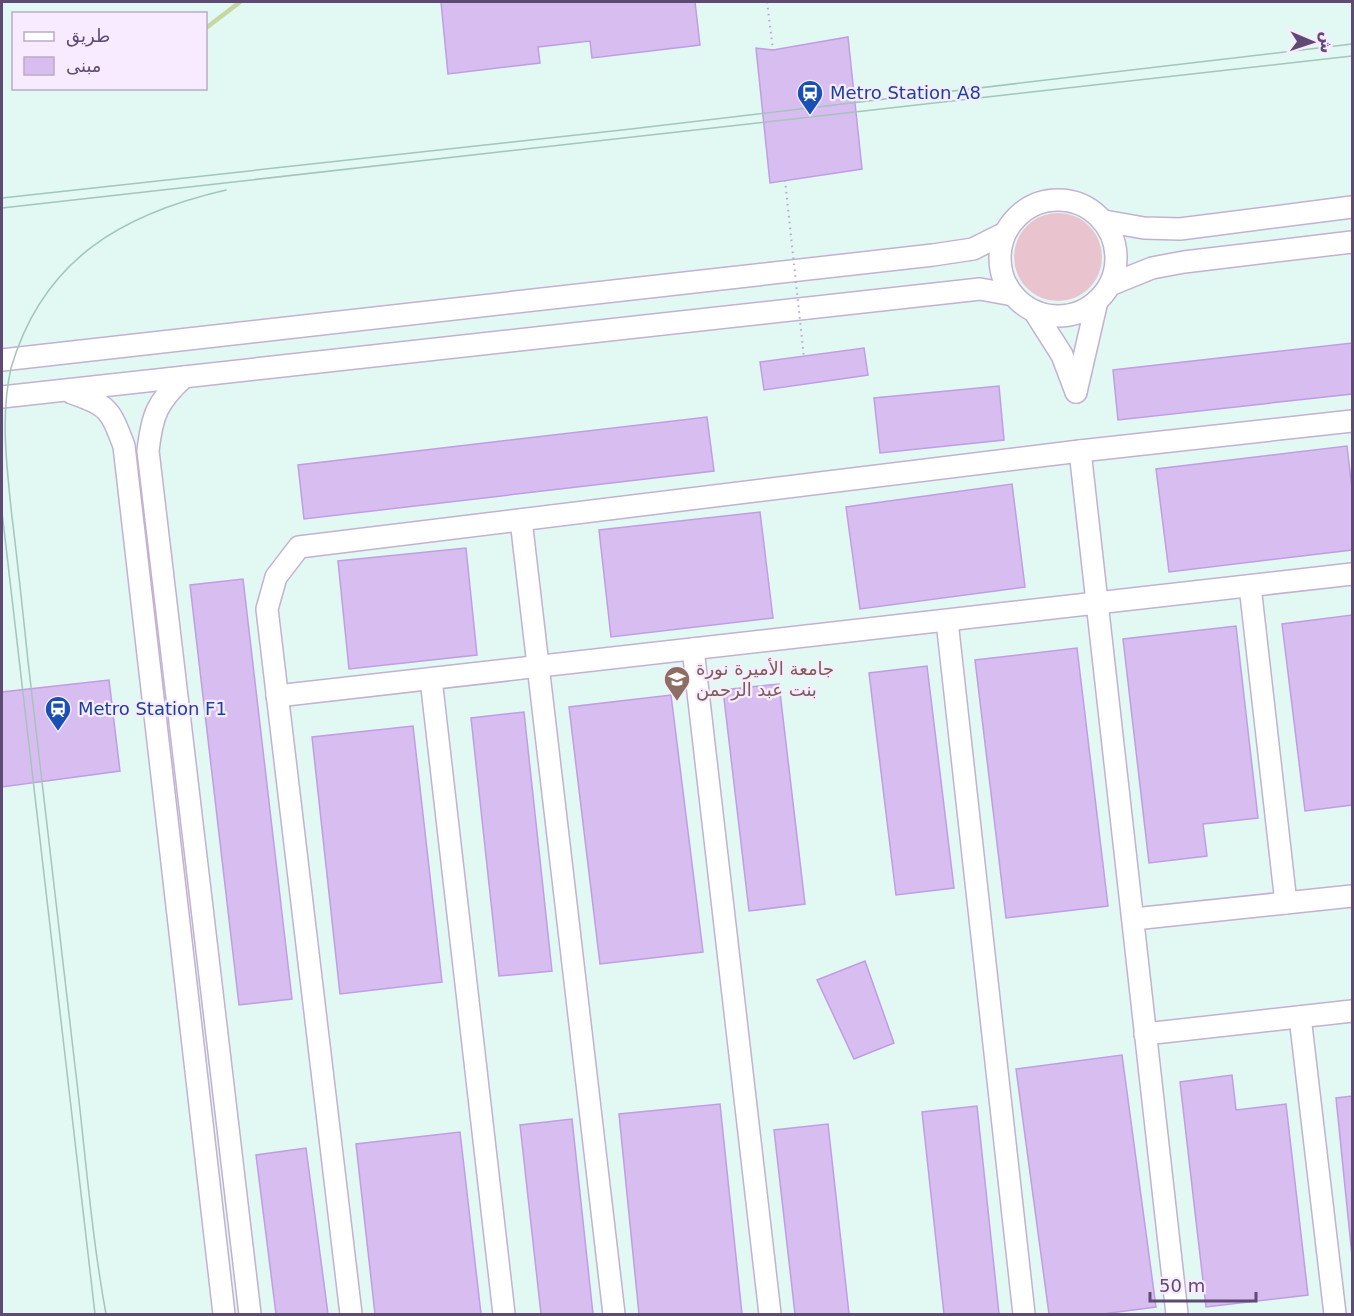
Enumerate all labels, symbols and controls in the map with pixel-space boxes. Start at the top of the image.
legend [12,12,207,90]
north arrow [1282,12,1342,72]
text: طريق [66,25,110,47]
text: ش [1317,31,1336,54]
text: مبنى [66,55,102,76]
station icon: Metro Station A8 [795,78,825,116]
place label: Metro Station A8 [830,82,981,103]
place label: جامعة الأميرة نورة بنت عبد الرحمن [696,658,834,701]
school or university icon: جامعة الأميرة نورة بنت عبد الرحمن [662,664,692,702]
station icon: Metro Station F1 [43,694,73,732]
place label: Metro Station F1 [78,698,227,719]
scale bar [1150,1265,1256,1303]
text: 50 m [1159,1275,1205,1296]

